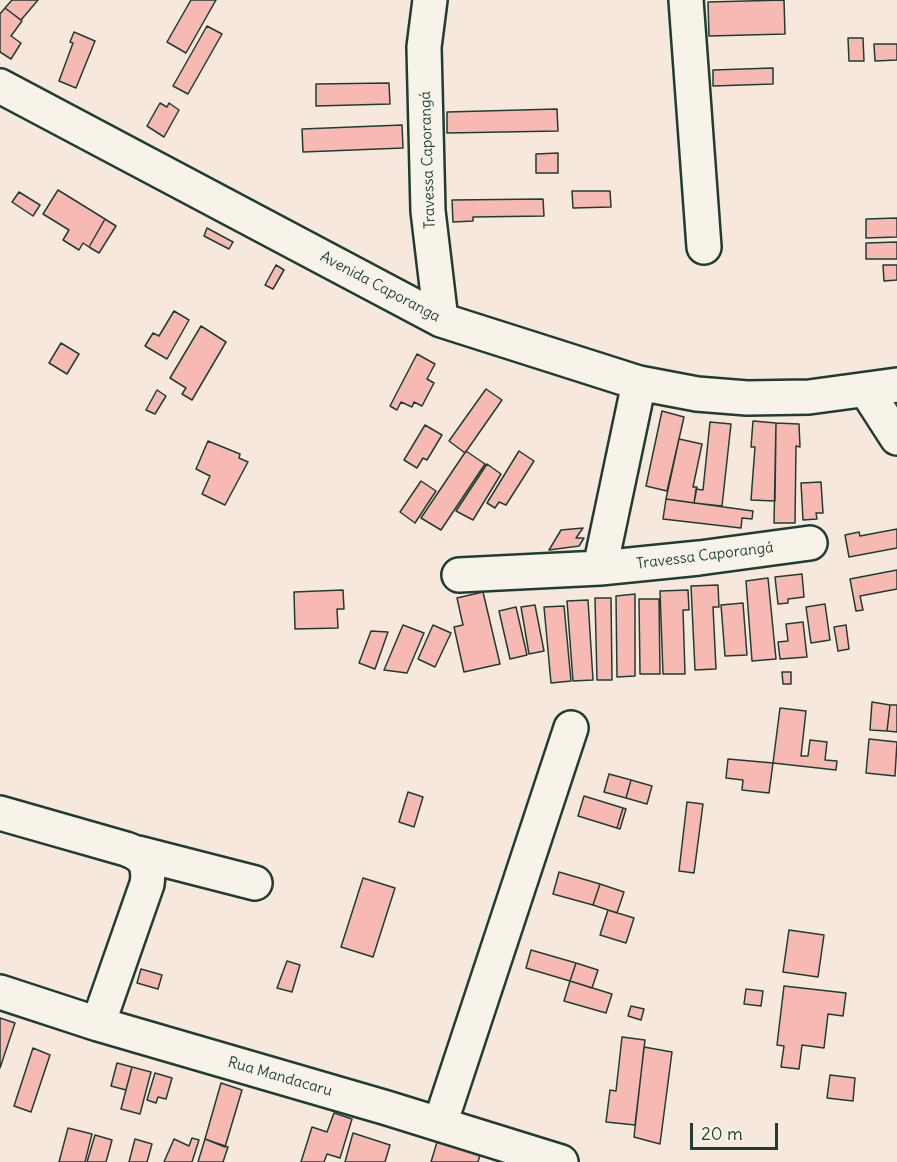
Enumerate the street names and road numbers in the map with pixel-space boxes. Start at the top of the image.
street label: Travessa Caporangá [417,91,439,229]
street label: Avenida Caporanga [317,248,443,326]
street label: Travessa Caporangá [635,539,775,573]
street label: Rua Mandacaru [226,1053,334,1101]

